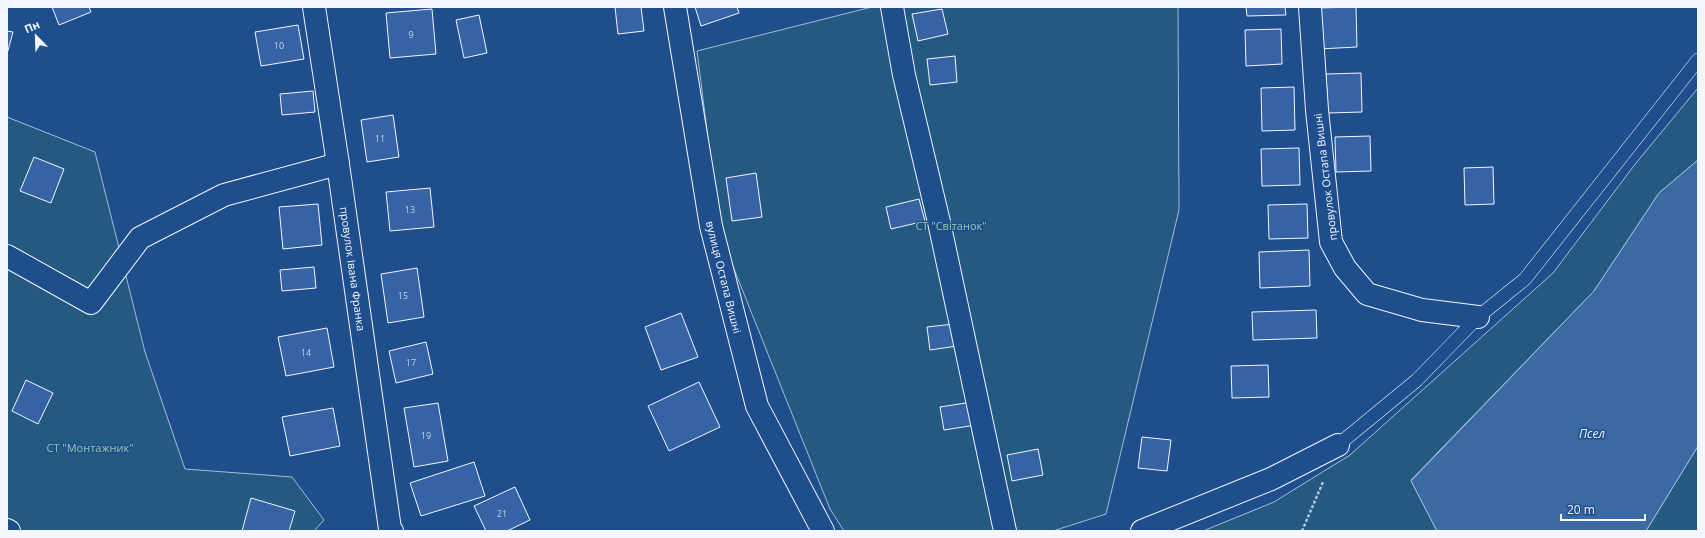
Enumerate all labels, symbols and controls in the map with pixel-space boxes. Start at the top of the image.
north arrow [16,16,56,56]
text: Пн [22,16,42,36]
house number: 9 [408,28,414,41]
house number: 10 [274,39,284,52]
street label: провулок Остапа Вишні [1310,113,1340,241]
house number: 11 [375,132,385,145]
house number: 13 [405,203,415,216]
street label: провулок Івана Франка [337,206,369,332]
park label: СТ "Світанок" [915,218,987,233]
street label: вулиця Остапа Вишні [703,219,745,335]
house number: 15 [398,289,408,302]
house number: 14 [301,346,311,359]
house number: 17 [406,356,416,369]
water label: Псел [1579,425,1606,442]
house number: 19 [421,429,431,442]
park label: СТ "Монтажник" [46,440,134,455]
scale bar [1561,496,1645,522]
text: 20 m [1567,501,1595,518]
house number: 21 [497,507,507,520]

